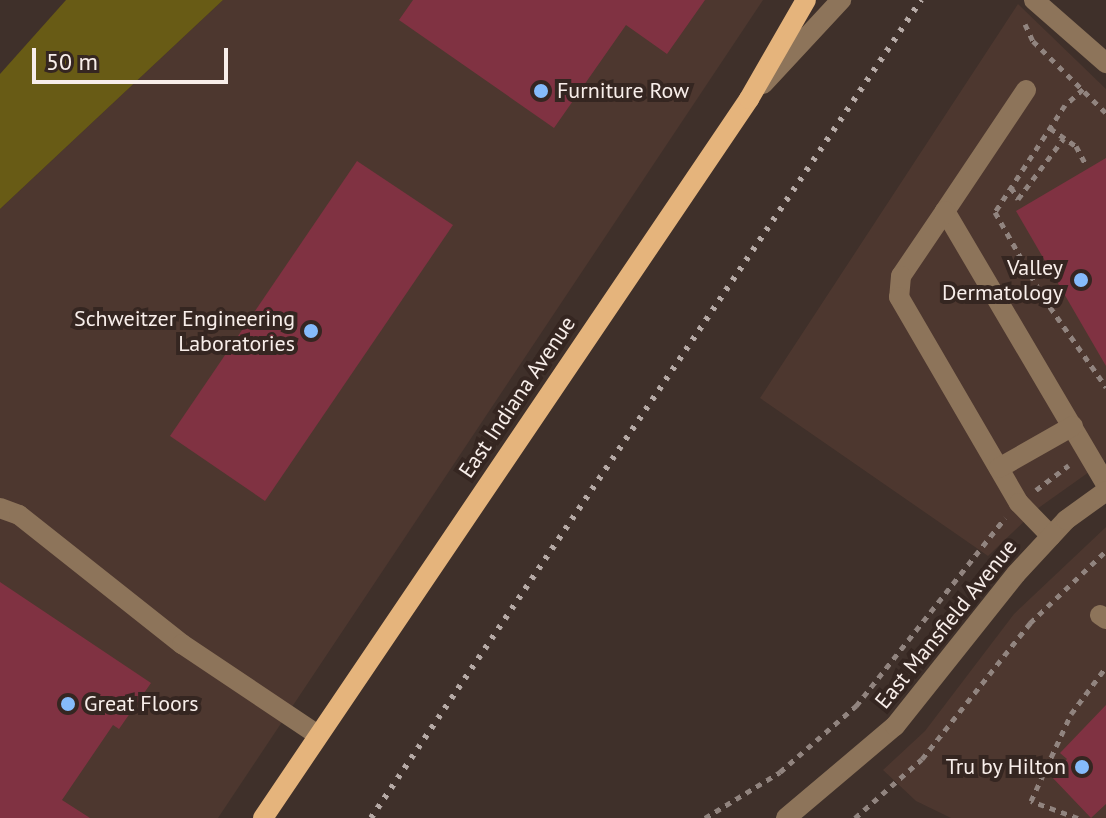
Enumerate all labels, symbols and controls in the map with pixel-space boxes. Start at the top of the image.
scale bar [36,32,232,82]
text: 50 m [46,46,98,77]
place label: Furniture Row [557,78,689,104]
marker: Furniture Row [532,82,550,100]
place label: Valley Dermatology [942,254,1063,306]
marker: Valley Dermatology [1070,269,1092,291]
place label: Schweitzer Engineering Laboratories [74,305,295,356]
street label: East Indiana Avenue [453,311,581,483]
marker: Schweitzer Engineering Laboratories [302,322,320,340]
street label: East Mansfield Avenue [869,534,1023,714]
place label: Great Floors [84,691,198,717]
marker: Great Floors [59,695,77,713]
place label: Tru by Hilton [945,754,1066,780]
marker: Tru by Hilton [1073,758,1091,776]

